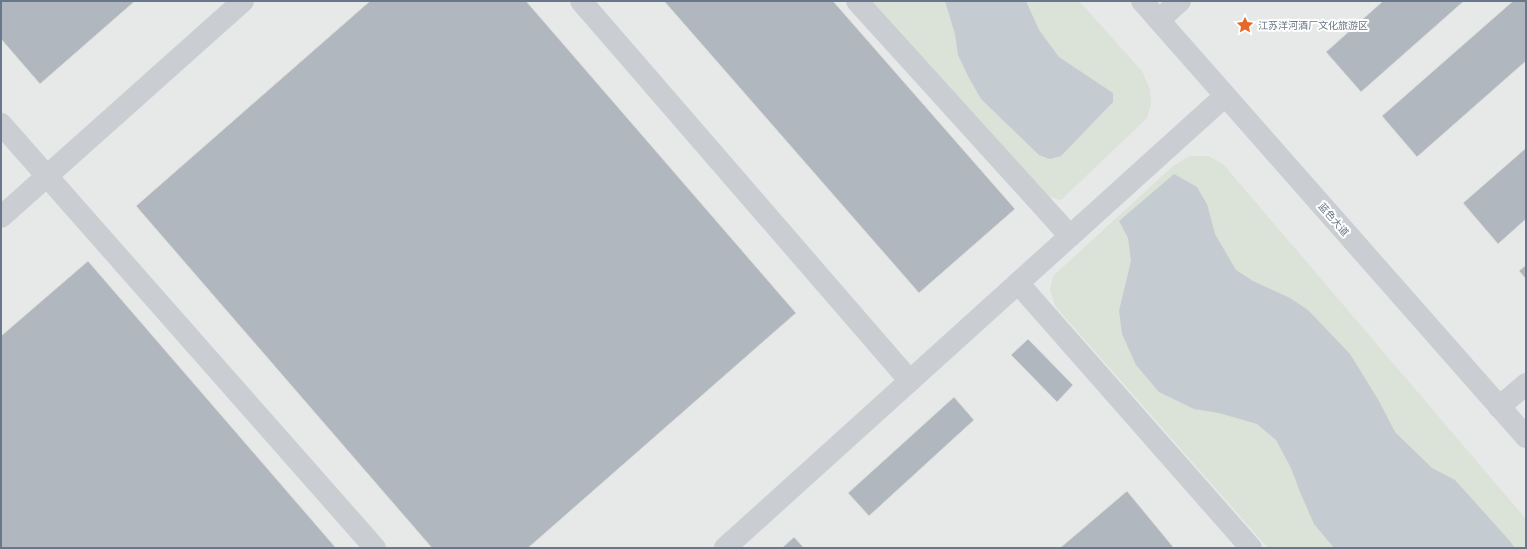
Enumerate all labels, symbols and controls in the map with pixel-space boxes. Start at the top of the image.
place icon: 江苏洋河酒厂文化旅游区 [1235,15,1255,35]
place label: 江苏洋河酒厂文化旅游区 [1258,19,1368,32]
street label: 蓝色大道 [1316,200,1352,239]

